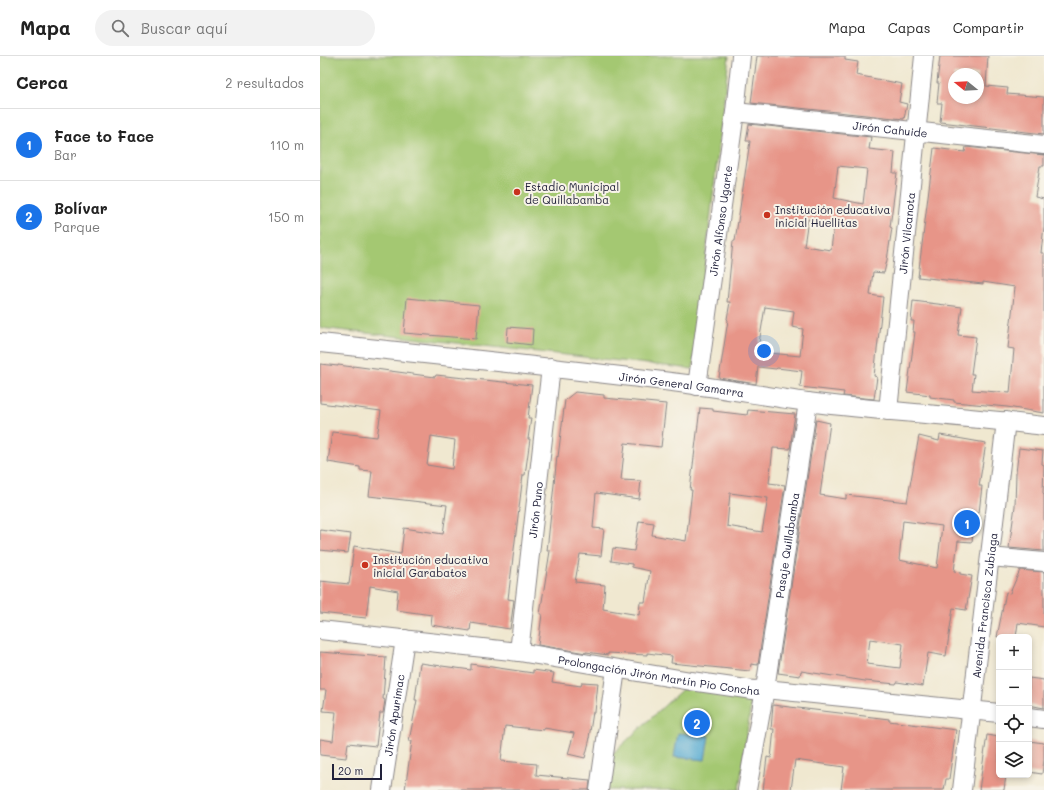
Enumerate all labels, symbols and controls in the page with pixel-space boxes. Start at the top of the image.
search box [95,10,375,46]
text: Mapa [20,15,71,40]
icon: search [109,17,131,39]
text: Buscar aquí [141,18,228,38]
text: Mapa [829,18,866,37]
text: Capas [888,18,931,37]
text: Compartir [953,18,1024,37]
north arrow [948,68,984,104]
text: Cerca [16,71,68,93]
text: 2 resultados [225,74,304,91]
street label: Jirón Cahuide [852,117,929,140]
text: Face to Face [54,126,154,146]
text: 1 [26,136,32,153]
text: 110 m [270,136,304,153]
text: Bar [54,146,77,163]
street label: Jirón Alfonso Ugarte [705,164,735,277]
place label: Estadio Municipal de Quillabamba [525,179,619,207]
marker: Estadio Municipal de Quillabamba [512,187,522,197]
street label: Jirón Vilcanota [894,191,918,274]
text: Bolívar [54,198,108,218]
place label: Institución educativa inicial Huellitas [775,202,890,230]
text: 2 [25,208,33,225]
text: 150 m [268,208,304,225]
marker: Institución educativa inicial Huellitas [762,210,772,220]
text: Parque [54,218,100,235]
your location [754,341,774,361]
street label: Jirón General Gamarra [618,368,745,400]
street label: Jirón Puno [524,481,546,539]
street label: Pasaje Quillabamba [771,491,802,599]
pin: 1 [954,508,980,538]
street label: Avenida Francisca Zubiaga [968,531,1000,679]
place label: Institución educativa inicial Garabatos [373,552,488,580]
marker: Institución educativa inicial Garabatos [360,560,370,570]
map controls [996,634,1032,778]
button: + [996,634,1032,670]
street label: Prolongación Jirón Martín Pio Concha [557,651,760,697]
button: − [996,670,1032,706]
street label: Jirón Apurimac [380,673,407,757]
button: locate [996,706,1032,742]
pin: 2 [684,708,710,738]
button: layers [996,742,1032,778]
scale bar [332,762,382,781]
text: 20 m [338,763,363,778]

